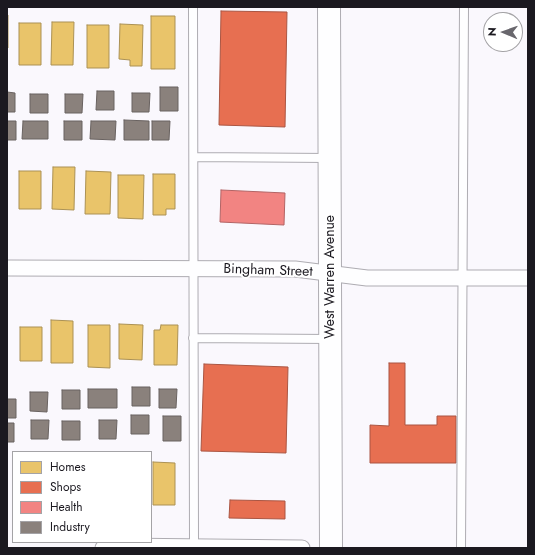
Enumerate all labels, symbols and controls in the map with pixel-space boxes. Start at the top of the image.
north arrow [483,12,523,52]
text: N [484,27,500,36]
street label: West Warren Avenue [323,215,339,339]
street label: Bingham Street [223,261,313,281]
legend [12,451,152,543]
text: Homes [50,458,86,476]
text: Shops [50,478,81,496]
text: Health [50,498,82,516]
text: Industry [50,518,90,536]

